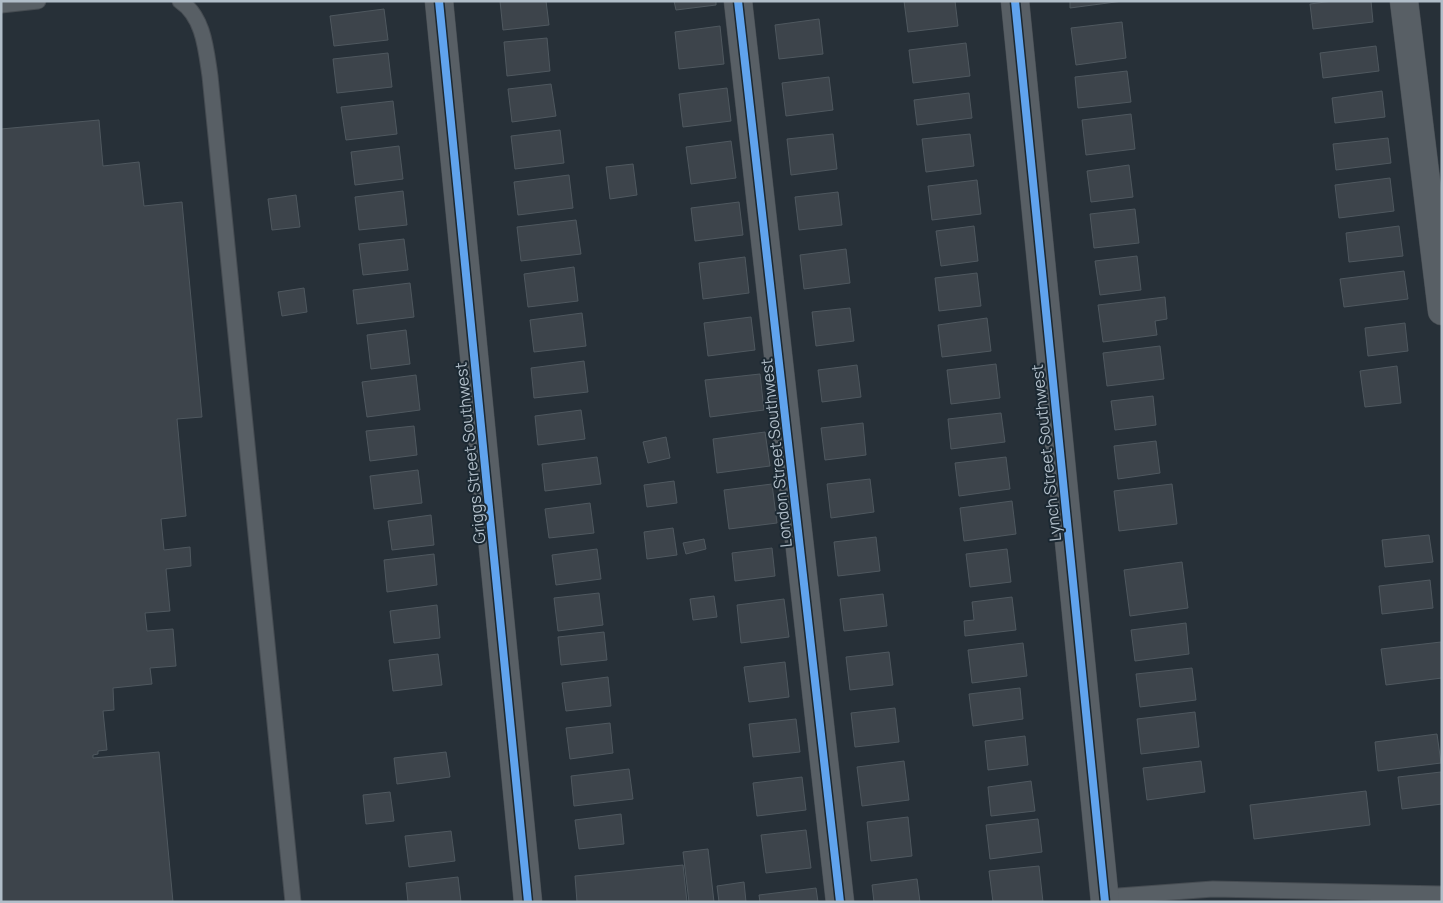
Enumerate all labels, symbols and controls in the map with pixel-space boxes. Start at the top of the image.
street label: London Street Southwest [755,357,797,549]
street label: Griggs Street Southwest [450,361,490,545]
street label: Lynch Street Southwest [1026,363,1066,543]

